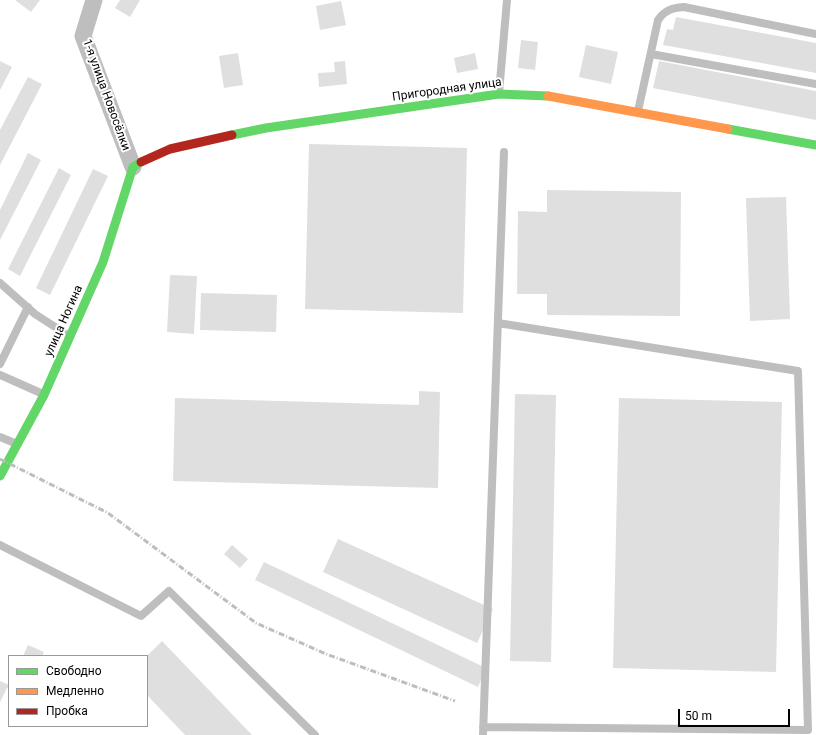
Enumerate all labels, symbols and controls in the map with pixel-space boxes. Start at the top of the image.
street label: 1-я улица Новосёлки [79,37,133,153]
street label: Пригородная улица [391,75,503,105]
street label: улица Ногина [42,283,86,359]
legend [8,655,148,727]
text: Свободно [46,664,102,678]
text: Медленно [46,684,104,698]
scale bar [680,701,792,727]
text: Пробка [46,704,88,718]
text: 50 m [685,709,712,723]

